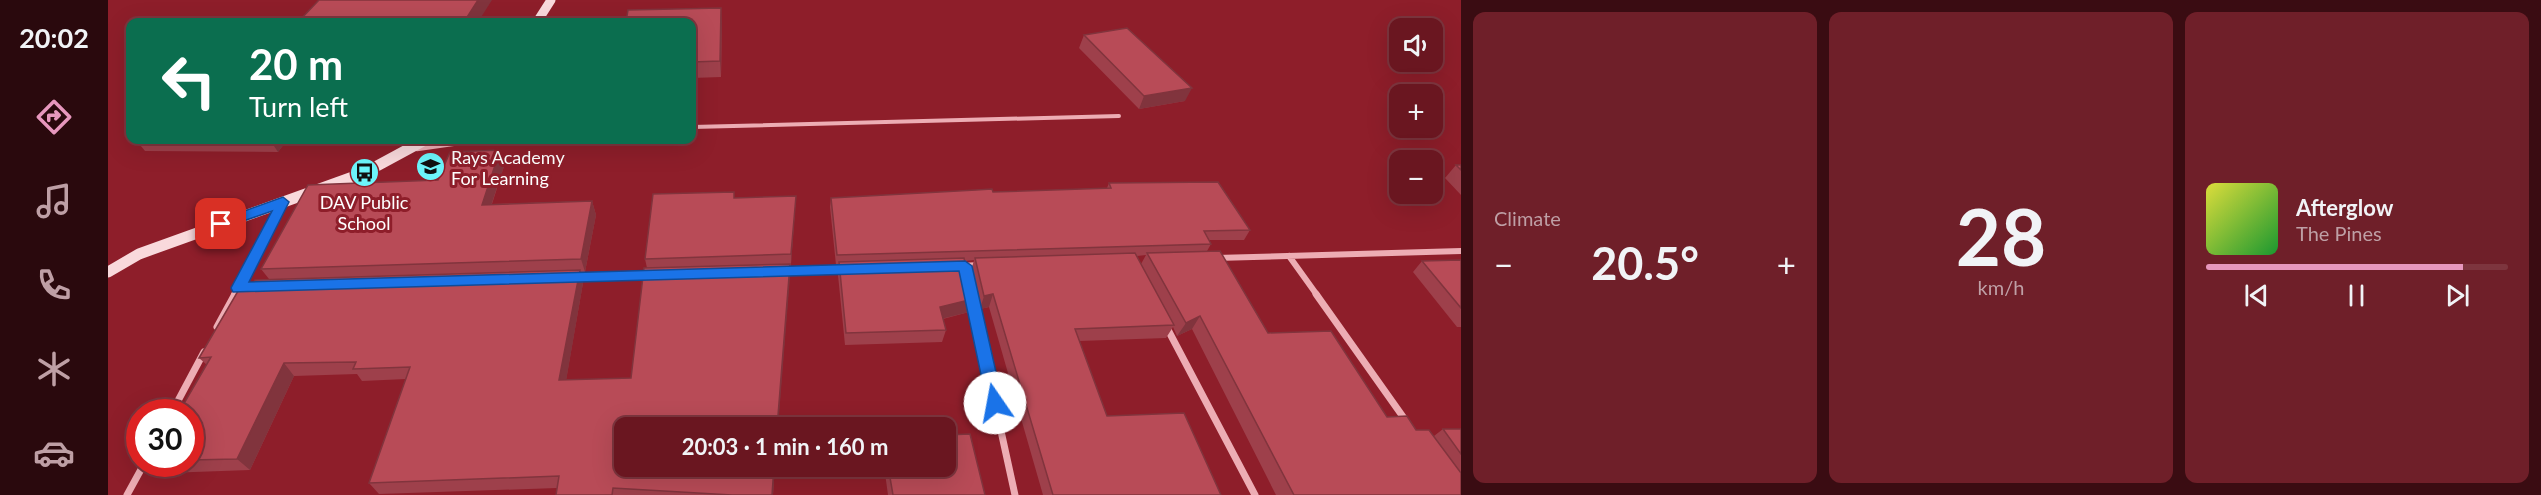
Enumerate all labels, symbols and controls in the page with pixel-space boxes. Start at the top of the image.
map controls [1389,18,1443,204]
button: sound [1389,18,1443,72]
text: 20:02 [19,21,89,54]
text: 20 m [249,39,343,89]
icon: left [150,42,228,120]
button: + [1389,84,1443,138]
text: Turn left [249,90,348,123]
icon: directions [33,96,75,138]
place label: Rays Academy For Learning [451,146,565,189]
button: − [1389,150,1443,204]
school or university icon: Rays Academy For Learning [414,151,446,183]
bus stop icon: DAV Public School [348,157,380,189]
icon: music [33,180,75,222]
text: 28 [1956,189,2046,283]
place label: DAV Public School [320,191,409,234]
text: Afterglow [2296,194,2393,221]
pin [195,198,246,249]
text: Climate [1494,206,1561,230]
icon: arrive [204,207,237,240]
text: The Pines [2296,221,2382,245]
text: 20.5° [1591,236,1699,290]
text: − [1494,244,1513,284]
text: + [1777,244,1796,284]
icon: phone [33,264,75,306]
text: km/h [1978,275,2024,299]
icon: previous [2240,279,2273,312]
icon: pause [2340,279,2373,312]
icon: next [2441,279,2474,312]
icon: climate [33,348,75,390]
position arrow [963,371,1027,435]
speed limit sign: 30 [126,399,204,477]
icon: car [33,432,75,474]
text: 20:03 · 1 min · 160 m [682,433,888,460]

